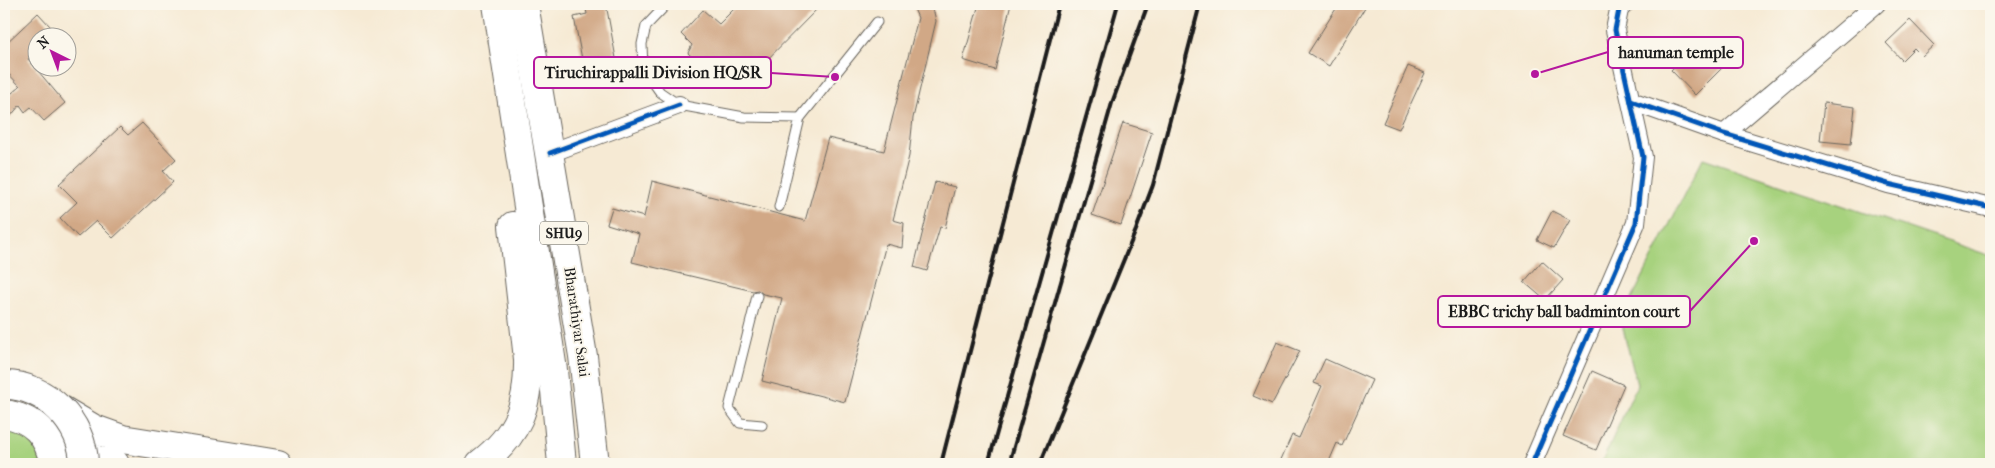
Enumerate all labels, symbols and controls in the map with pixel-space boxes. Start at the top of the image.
north arrow [28,28,78,78]
text: N [34,33,54,53]
callout: hanuman temple [1608,37,1743,68]
text: hanuman temple [1617,43,1734,63]
callout: Tiruchirappalli Division HQ/SR [534,57,771,88]
text: Tiruchirappalli Division HQ/SR [544,63,763,83]
road number: SHU9 [540,222,588,244]
street label: Bharathiyar Salai [560,266,594,379]
callout: EBBC trichy ball badminton court [1438,296,1690,327]
text: EBBC trichy ball badminton court [1448,302,1680,322]

